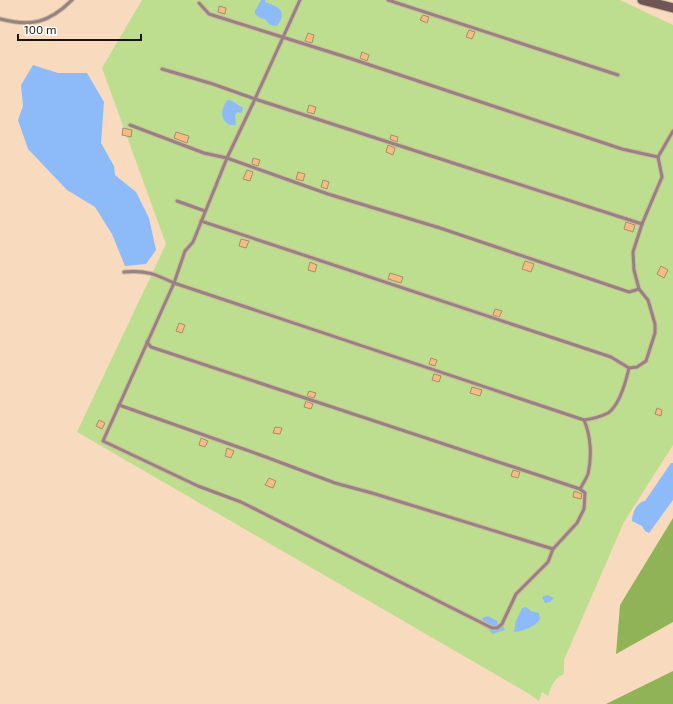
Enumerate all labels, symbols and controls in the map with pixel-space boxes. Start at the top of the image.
scale bar [18,16,141,42]
text: 100 m [24,22,56,36]

